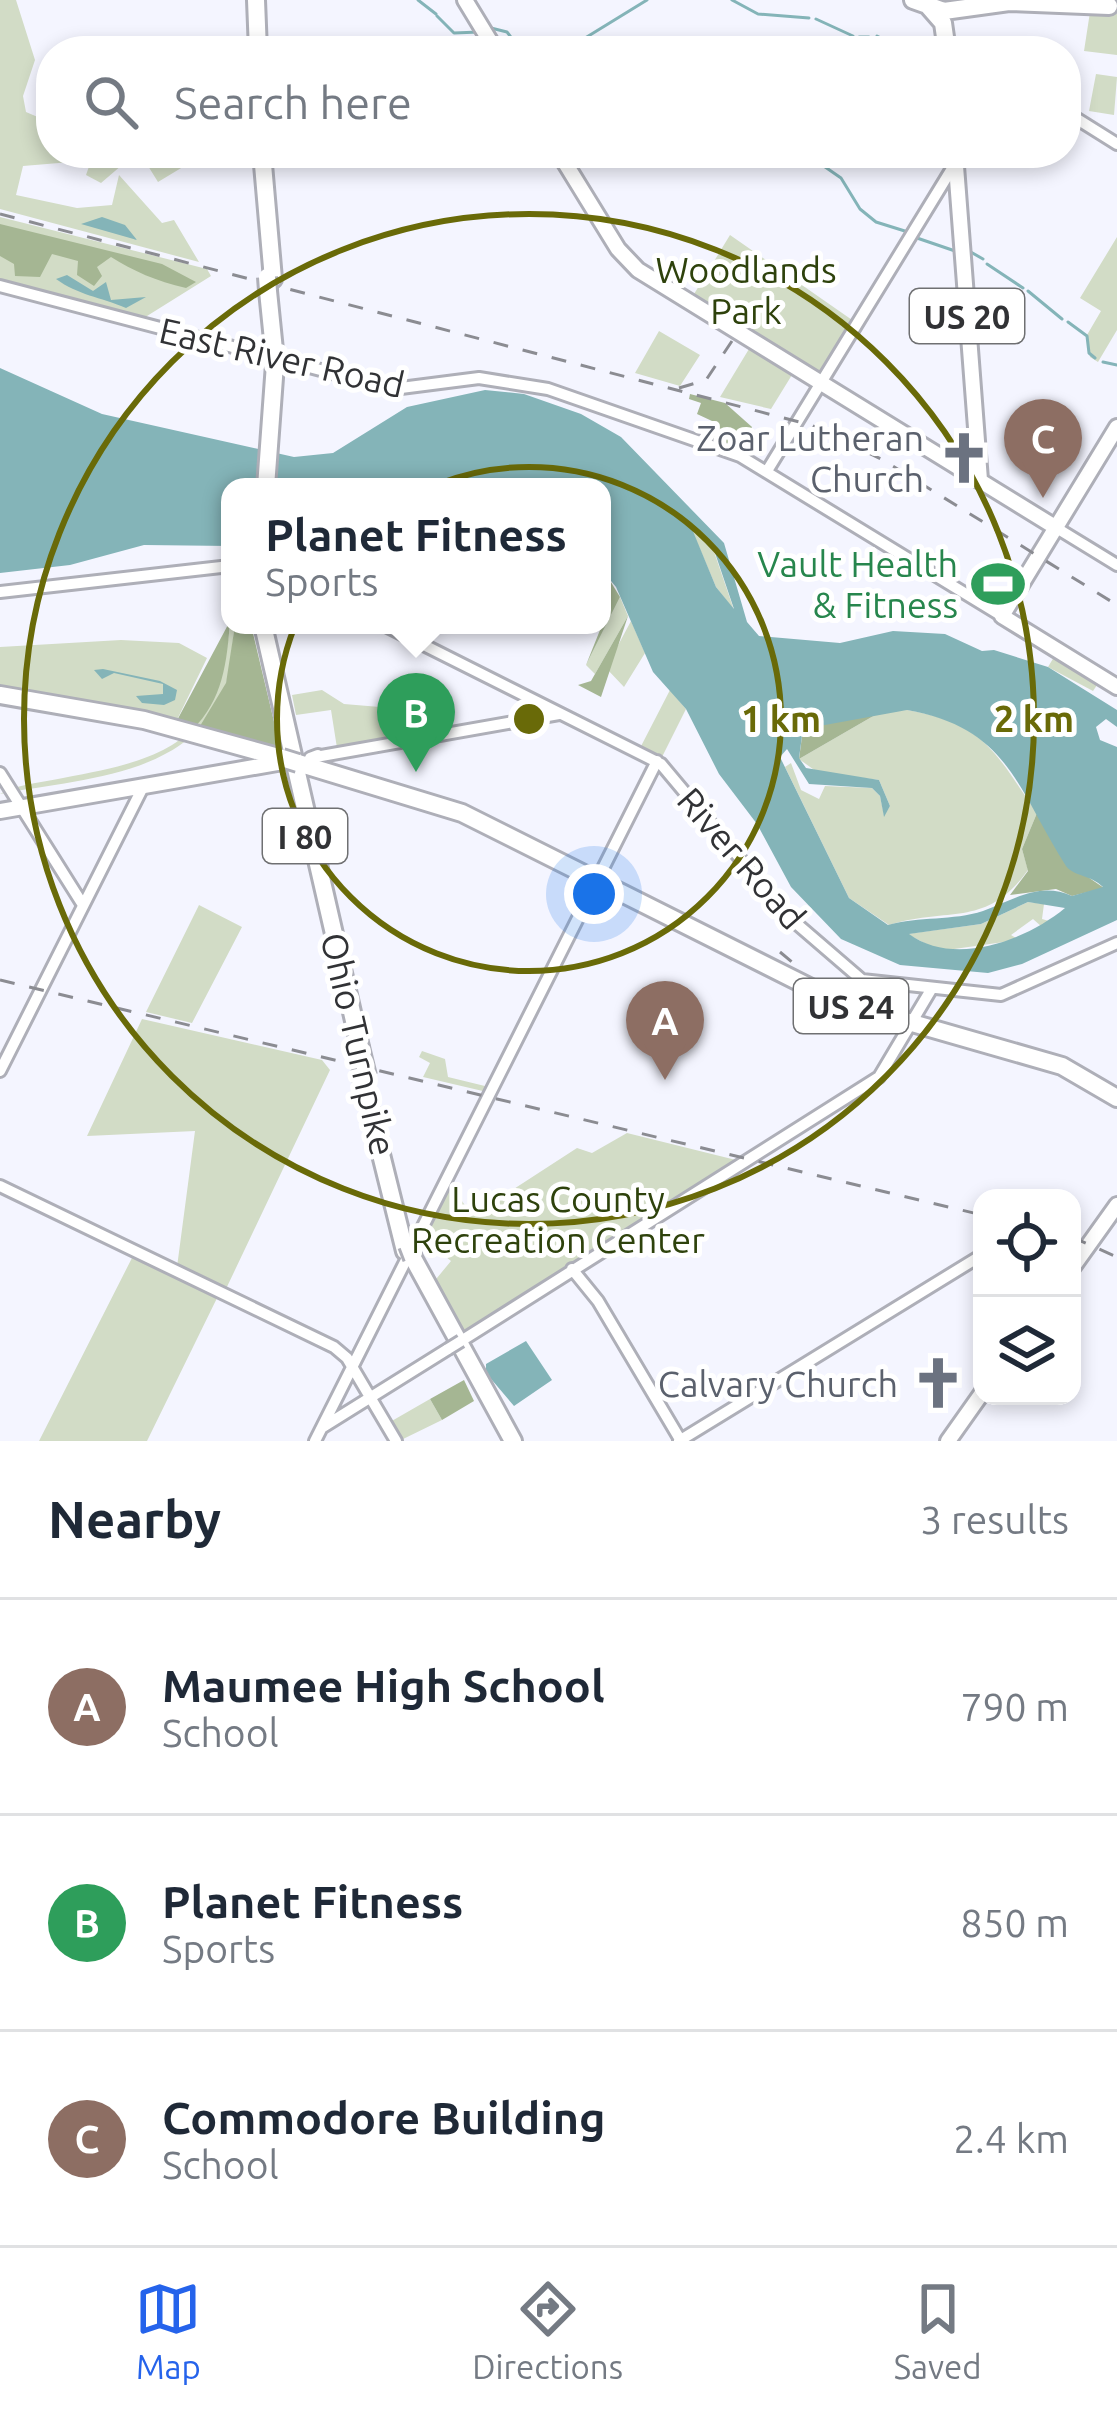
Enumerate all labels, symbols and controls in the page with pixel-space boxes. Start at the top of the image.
search box [36,36,1081,168]
icon: search [78,69,144,135]
text: Search here [174,77,412,128]
park label: Woodlands Park [655,249,837,331]
road number: US 20 [910,289,1024,343]
street label: East River Road [156,309,408,405]
pin: C [1004,399,1082,498]
place label: Zoar Lutheran Church [696,417,924,499]
church icon: Zoar Lutheran Church [935,429,993,487]
popup [221,478,611,634]
text: Planet Fitness [265,509,567,560]
place label: Vault Health & Fitness [757,543,958,625]
sports icon: Vault Health & Fitness [969,555,1027,613]
text: Sports [265,560,378,603]
pin: B [377,673,455,772]
centre of rings [508,698,550,740]
text: 1 km [741,698,821,739]
text: 2 km [994,698,1074,739]
street label: River Road [670,779,814,937]
road number: I 80 [263,809,347,863]
your location [564,864,624,924]
street label: Ohio Turnpike [313,929,405,1159]
road number: US 24 [794,979,908,1033]
pin: A [626,981,704,1080]
park label: Lucas County Recreation Center [411,1178,705,1260]
map controls [973,1189,1081,1405]
button: locate [973,1189,1081,1297]
button: layers [973,1297,1081,1405]
church icon: Calvary Church [909,1354,967,1412]
place label: Calvary Church [658,1363,898,1404]
text: Nearby [48,1490,221,1548]
text: 3 results [920,1498,1069,1541]
text: Maumee High School [162,1660,605,1711]
text: A [73,1685,101,1728]
text: 790 m [960,1685,1069,1728]
text: School [162,1711,279,1754]
text: Planet Fitness [162,1876,463,1927]
text: B [74,1901,100,1944]
text: 850 m [960,1901,1069,1944]
text: Sports [162,1927,275,1970]
text: Commodore Building [162,2092,605,2143]
text: C [75,2117,99,2160]
text: 2.4 km [953,2117,1069,2160]
text: School [162,2143,279,2186]
tab: Map [135,2276,201,2385]
tab: Directions [472,2276,623,2385]
tab: Saved [894,2276,982,2385]

